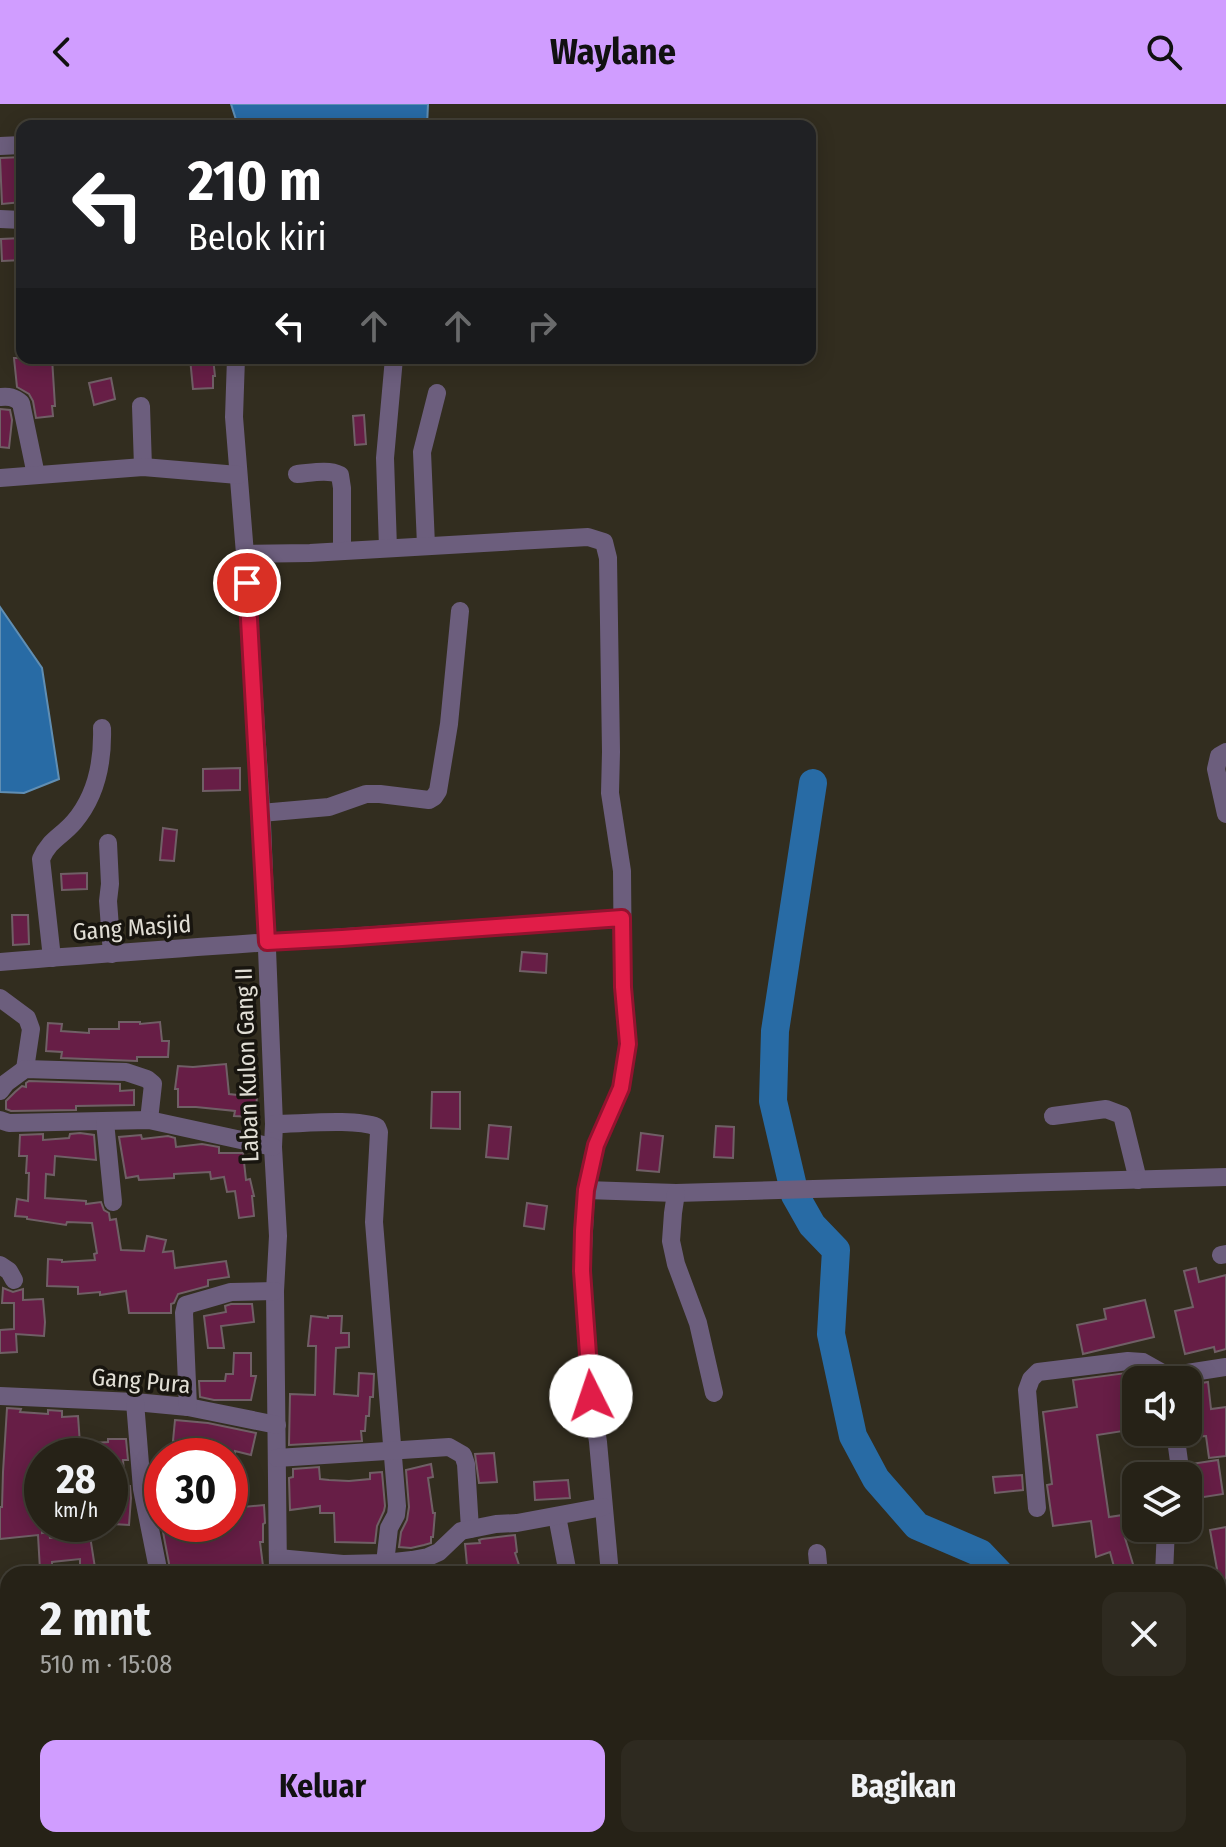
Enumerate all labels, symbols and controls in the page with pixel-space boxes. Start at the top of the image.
icon: back [40,30,84,74]
text: Waylane [550,30,676,74]
icon: search [1142,30,1186,74]
text: 210 m [188,148,322,215]
icon: left [56,152,160,256]
text: Belok kiri [188,216,326,260]
icon: left [268,304,312,348]
icon: ahead [352,304,396,348]
icon: ahead [436,304,480,348]
icon: right [520,304,564,348]
pin [213,549,281,617]
icon: arrive [225,561,269,605]
street label: Gang Masjid [72,910,192,946]
street label: Laban Kulon Gang II [230,967,264,1163]
position arrow [549,1354,633,1438]
street label: Gang Pura [90,1363,192,1399]
map controls [1122,1366,1202,1542]
button: sound [1122,1366,1202,1446]
speed limit sign: 30 [144,1438,248,1542]
text: 28 [56,1456,96,1504]
button: layers [1122,1462,1202,1542]
text: km/h [54,1498,98,1522]
text: 2 mnt [40,1590,151,1648]
button: close [1102,1592,1186,1676]
text: 510 m · 15:08 [40,1649,172,1680]
button: Keluar [40,1740,605,1832]
button: Bagikan [621,1740,1186,1832]

